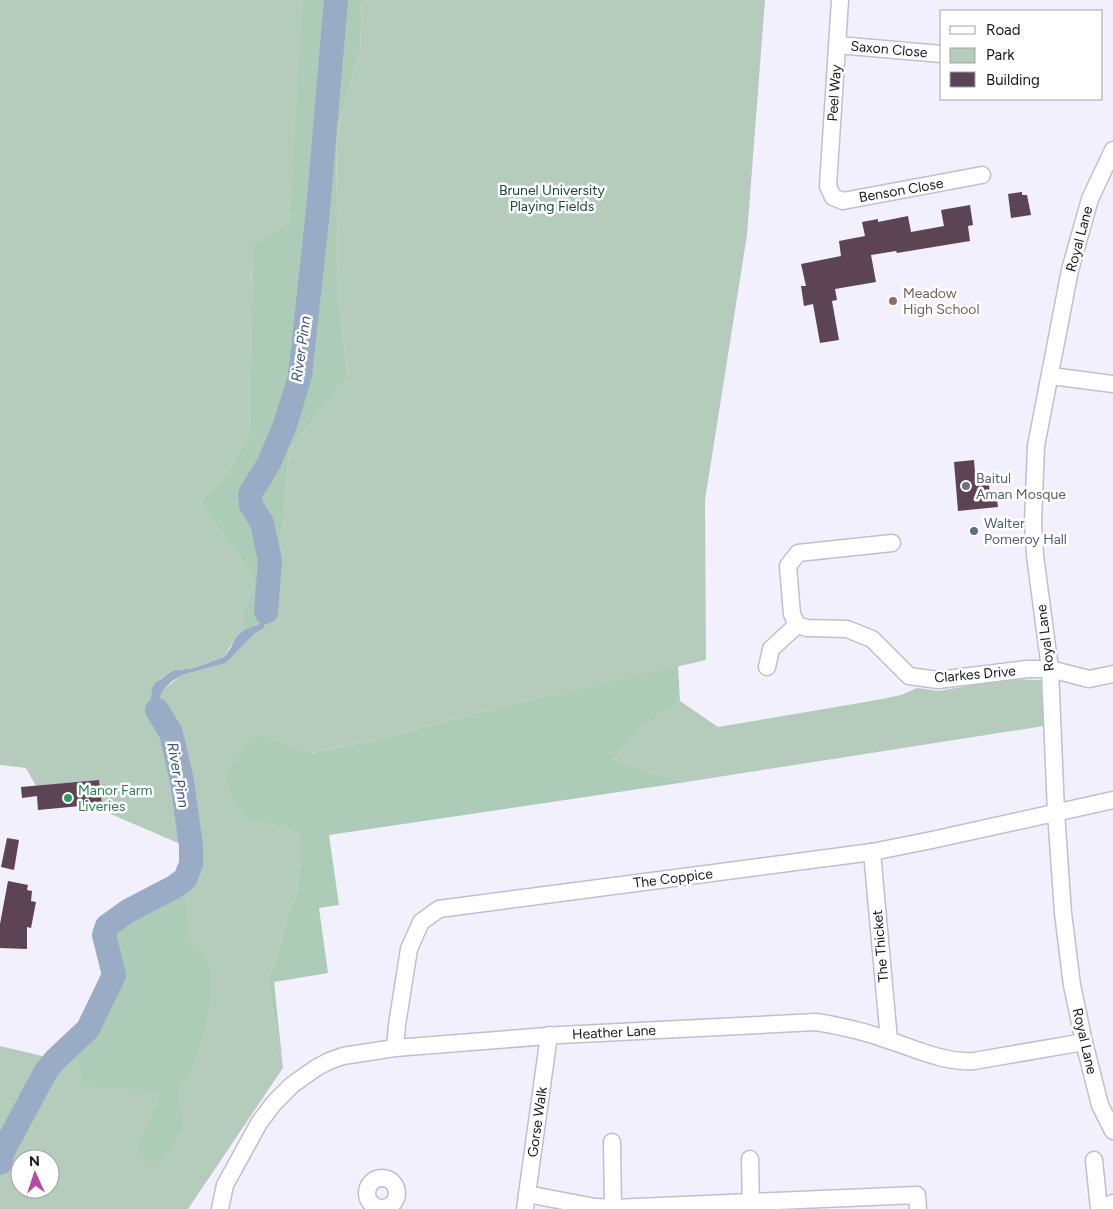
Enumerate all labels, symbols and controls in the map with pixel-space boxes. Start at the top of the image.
legend [940,10,1103,100]
text: Road [986,21,1021,39]
street label: Saxon Close [850,38,928,61]
text: Park [986,46,1015,64]
street label: Peel Way [824,63,845,122]
text: Building [986,71,1040,89]
street label: Benson Close [858,175,945,206]
park label: Brunel University Playing Fields [499,182,606,215]
street label: Royal Lane [1063,204,1097,274]
place label: Meadow High School [903,285,980,318]
marker: Meadow High School [887,295,899,307]
water label: River Pinn [287,315,315,383]
place label: Baitul Aman Mosque [976,470,1066,503]
marker: Baitul Aman Mosque [960,480,972,492]
place label: Walter Pomeroy Hall [984,515,1067,548]
marker: Walter Pomeroy Hall [968,525,980,537]
street label: Royal Lane [1033,603,1058,672]
street label: Clarkes Drive [934,662,1017,687]
water label: River Pinn [163,741,193,809]
place label: Manor Farm Liveries [78,782,152,815]
marker: Manor Farm Liveries [62,792,74,804]
street label: The Coppice [632,865,714,892]
street label: The Thicket [869,909,892,983]
street label: Royal Lane [1069,1006,1100,1076]
street label: Heather Lane [572,1022,657,1043]
street label: Gorse Walk [524,1086,551,1158]
north arrow [10,1149,60,1199]
text: N [28,1153,40,1170]

